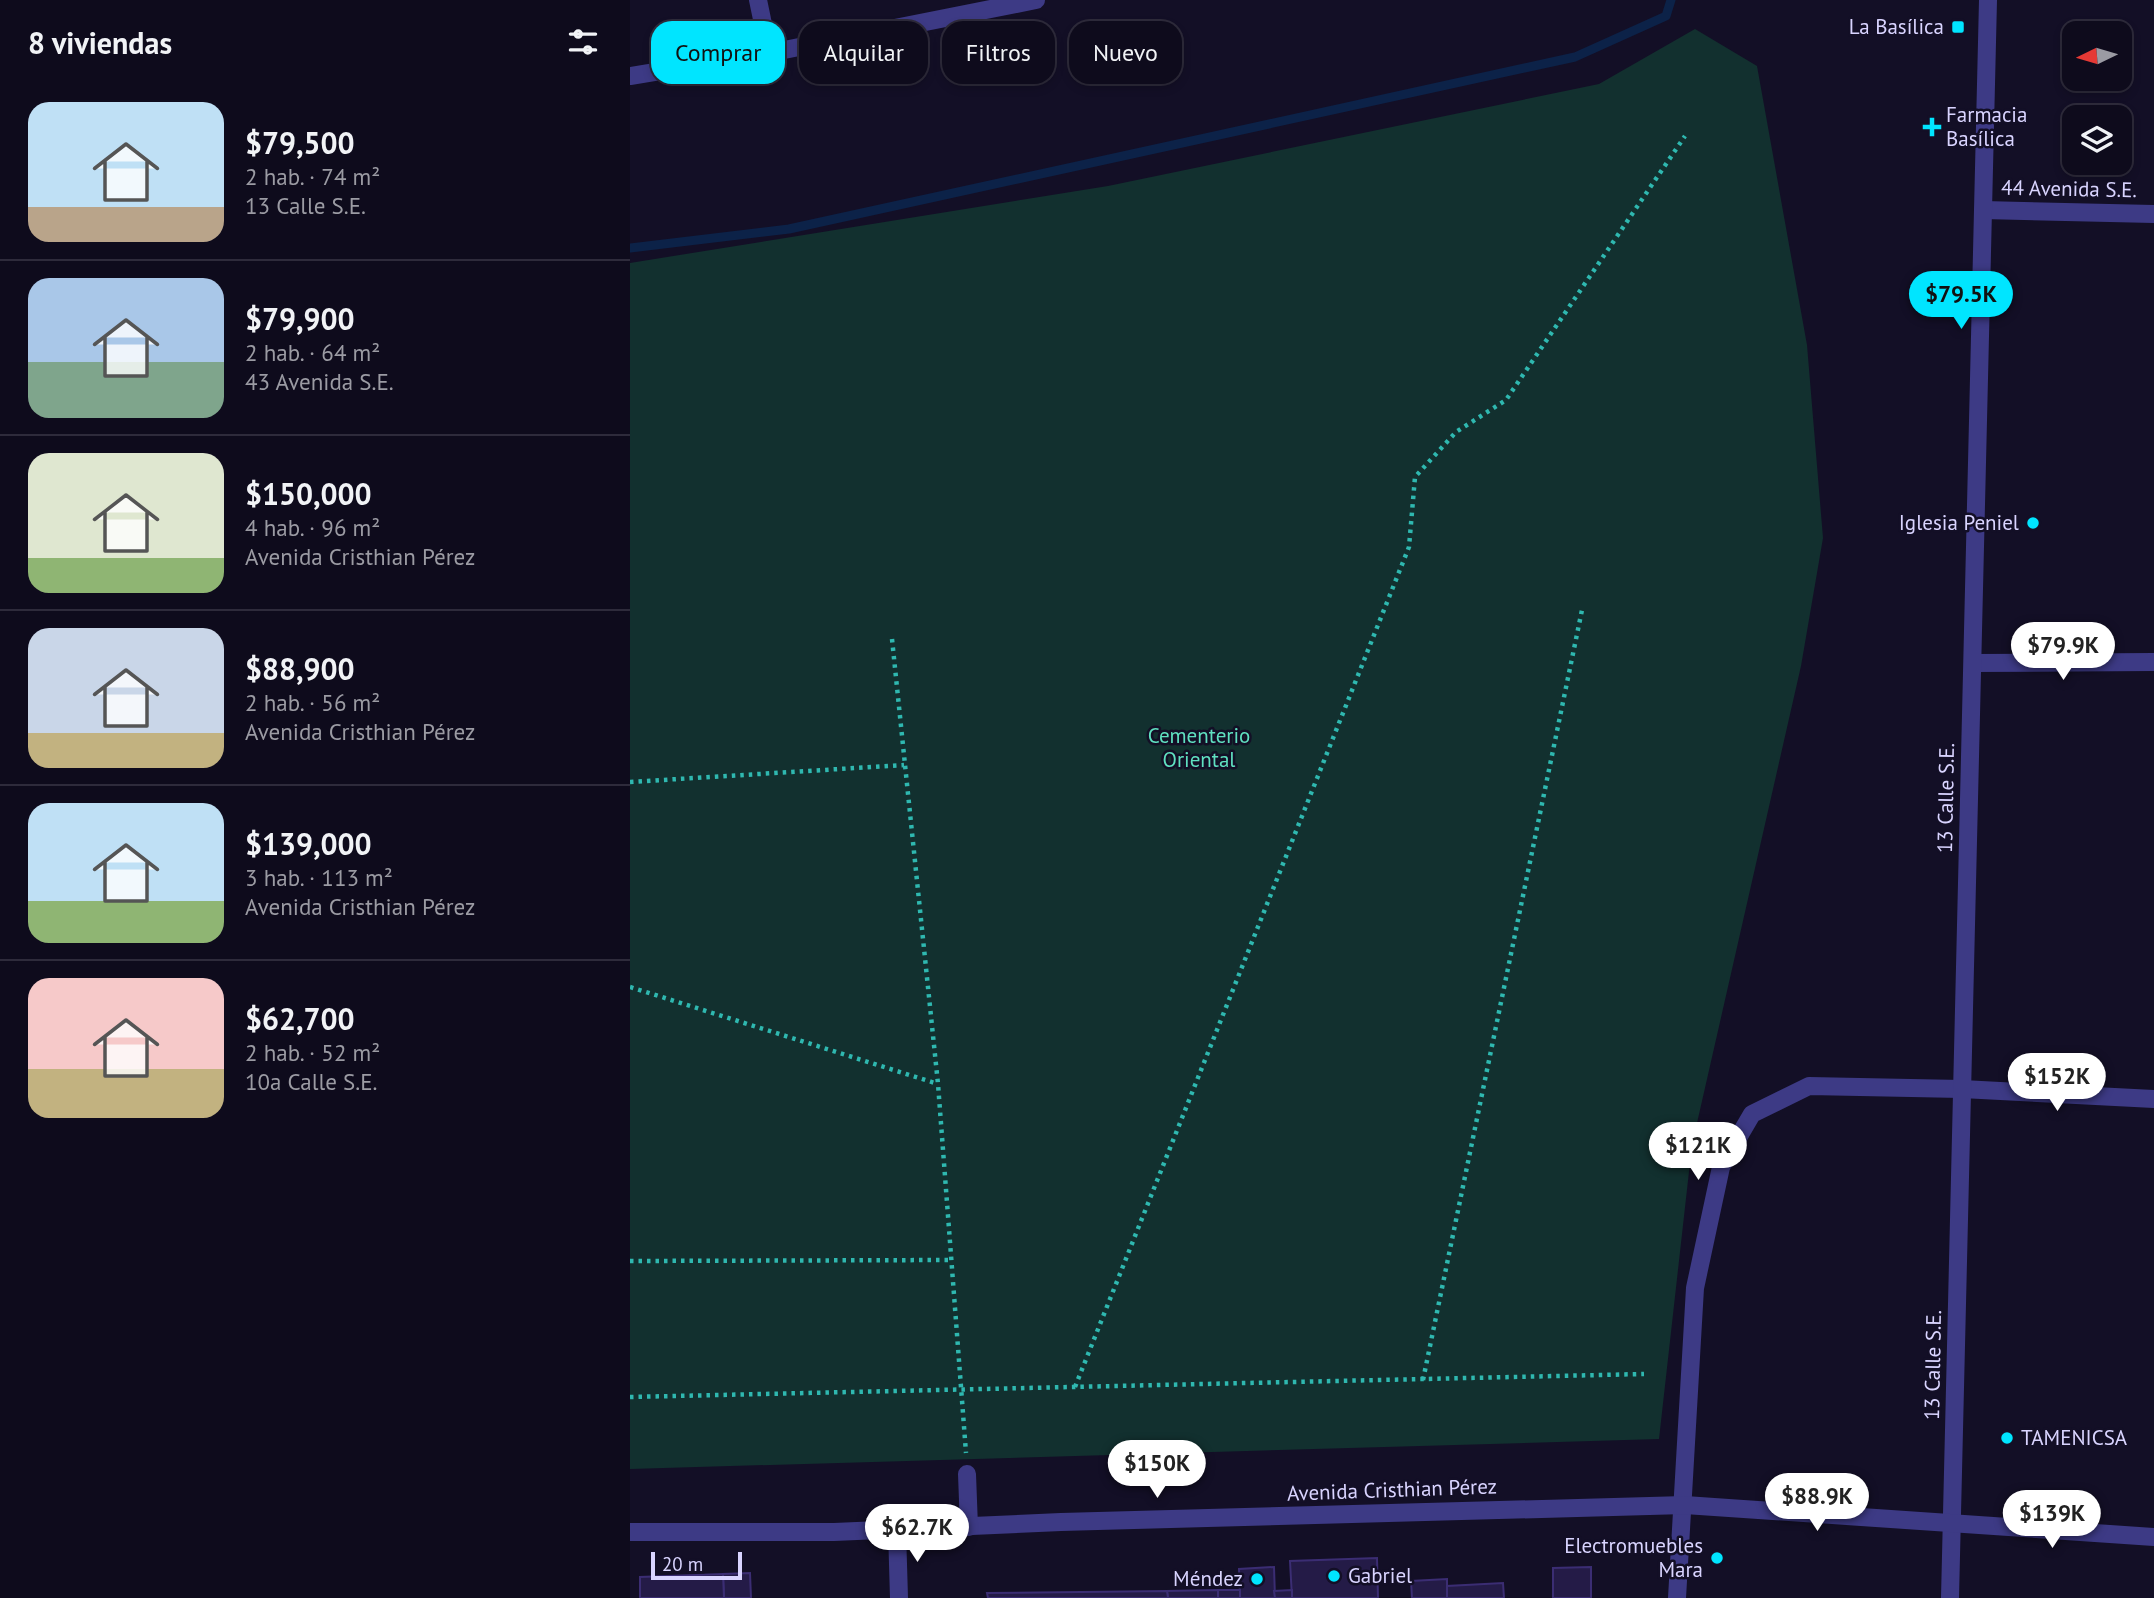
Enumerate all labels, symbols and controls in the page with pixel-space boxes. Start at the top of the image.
place label: La Basílica [1849,13,1944,40]
marker: La Basílica [1950,19,1966,35]
chip: Comprar [651,21,785,84]
chip: Alquilar [799,21,928,84]
chip: Filtros [942,21,1055,84]
chip: Nuevo [1069,21,1182,84]
north arrow [2062,21,2132,91]
map controls [2062,21,2132,175]
text: 8 viviendas [28,23,172,62]
icon: filters [564,23,602,61]
place label: Farmacia Basílica [1946,101,2027,152]
button: layers [2062,105,2132,175]
marker: Farmacia Basílica [1924,119,1940,135]
text: $79,500 [245,123,355,162]
icon: home [84,130,168,214]
text: 2 hab. · 74 m² [245,162,380,191]
street label: 44 Avenida S.E. [2001,174,2137,203]
text: 13 Calle S.E. [245,191,366,220]
pin: $79.5K [1904,272,2018,331]
text: $79.5K [1925,279,1997,308]
text: $79,900 [245,299,355,338]
icon: home [84,306,168,390]
text: 2 hab. · 64 m² [245,338,380,367]
text: 43 Avenida S.E. [245,367,394,396]
text: $150,000 [245,474,372,513]
icon: home [84,481,168,565]
place label: Iglesia Peniel [1899,509,2019,536]
text: 4 hab. · 96 m² [245,513,380,542]
marker: Iglesia Peniel [2025,515,2041,531]
text: Avenida Cristhian Pérez [245,542,475,571]
pin: $79.9K [2006,622,2120,682]
text: $79.9K [2027,630,2099,659]
text: $88,900 [245,649,355,688]
icon: home [84,656,168,740]
text: 2 hab. · 56 m² [245,688,380,717]
text: Avenida Cristhian Pérez [245,717,475,746]
park label: Cementerio Oriental [1148,722,1250,773]
street label: 13 Calle S.E. [1931,743,1960,853]
text: $139,000 [245,824,372,863]
icon: home [84,831,168,915]
text: 3 hab. · 113 m² [245,863,393,892]
text: Avenida Cristhian Pérez [245,892,475,921]
text: $62,700 [245,999,355,1038]
icon: home [84,1006,168,1090]
text: 2 hab. · 52 m² [245,1038,380,1067]
pin: $152K [2008,1054,2106,1113]
text: $152K [2024,1061,2090,1090]
text: 10a Calle S.E. [245,1067,377,1096]
pin: $121K [1649,1122,1747,1182]
text: $121K [1665,1130,1731,1159]
street label: 13 Calle S.E. [1918,1310,1947,1420]
place label: TAMENICSA [2021,1424,2128,1451]
marker: TAMENICSA [1999,1430,2015,1446]
pin: $150K [1108,1440,1206,1500]
text: $150K [1124,1448,1190,1477]
street label: Avenida Cristhian Pérez [1286,1472,1497,1507]
pin: $88.9K [1760,1474,1874,1533]
text: $88.9K [1781,1481,1853,1510]
pin: $139K [2003,1490,2101,1550]
text: $139K [2019,1498,2085,1527]
pin: $62.7K [860,1504,974,1564]
text: $62.7K [881,1512,953,1541]
place label: Electromuebles Mara [1564,1532,1703,1583]
scale bar [651,1549,742,1581]
marker: Electromuebles Mara [1709,1550,1725,1566]
text: 20 m [662,1552,703,1576]
place label: Gabriel [1348,1562,1412,1589]
place label: Méndez [1173,1565,1243,1592]
marker: Gabriel [1326,1568,1342,1584]
marker: Méndez [1249,1571,1265,1587]

